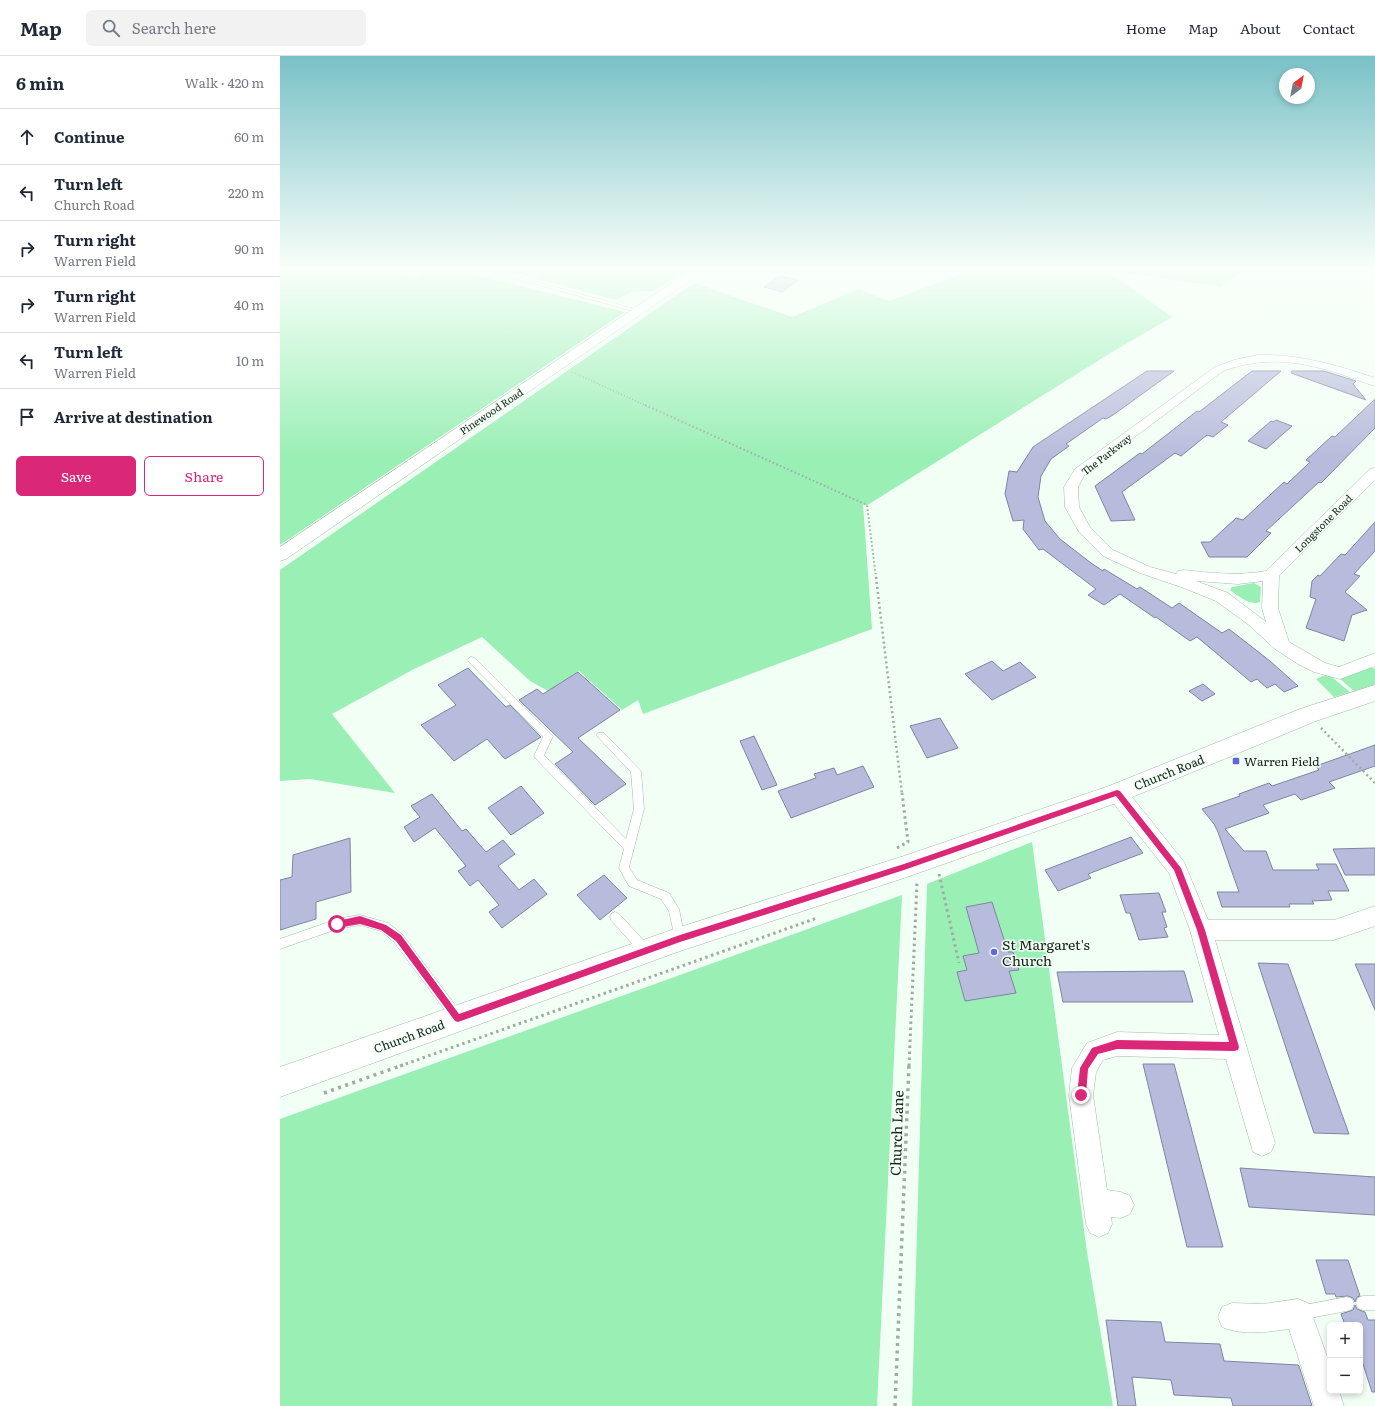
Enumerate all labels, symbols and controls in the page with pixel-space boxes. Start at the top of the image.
search box [86,10,366,46]
text: Map [20,14,62,42]
text: Search here [132,16,216,39]
icon: search [100,17,122,39]
text: Home [1126,18,1166,38]
text: Map [1188,18,1218,38]
text: About [1240,18,1281,38]
text: Contact [1303,18,1355,38]
north arrow [1279,68,1315,104]
text: 6 min [16,70,64,95]
text: Walk · 420 m [185,73,264,92]
text: Continue [54,125,124,148]
icon: ahead [16,126,38,148]
text: 60 m [234,127,264,146]
text: Turn left [54,172,123,195]
icon: left [16,182,38,204]
text: 220 m [228,183,264,202]
text: Church Road [54,195,135,214]
text: Turn right [54,228,136,251]
icon: right [16,238,38,260]
text: 90 m [234,239,264,258]
text: Warren Field [54,251,136,270]
text: Turn right [54,284,136,307]
icon: right [16,294,38,316]
text: 40 m [234,295,264,314]
text: Warren Field [54,307,136,326]
text: Turn left [54,340,123,363]
icon: left [16,350,38,372]
text: 10 m [236,351,264,370]
text: Warren Field [54,363,136,382]
street label: Pinewood Road [456,384,526,438]
text: Arrive at destination [54,405,213,428]
icon: arrive [16,406,38,428]
street label: The Parkway [1078,429,1135,478]
button: Save [16,456,136,496]
button: Share [144,456,264,496]
street label: Longstone Road [1291,491,1355,555]
street label: Church Road [1131,749,1207,794]
place label: Warren Field [1244,752,1320,770]
marker: Warren Field [1231,756,1241,766]
route start [328,915,346,933]
place label: St Margaret's Church [1002,934,1090,970]
marker: St Margaret's Church [989,947,999,957]
street label: Church Road [371,1015,448,1057]
route end [1072,1086,1090,1104]
street label: Church Lane [885,1090,907,1176]
map controls [1327,1322,1363,1394]
button: + [1327,1322,1363,1358]
button: − [1327,1358,1363,1394]

